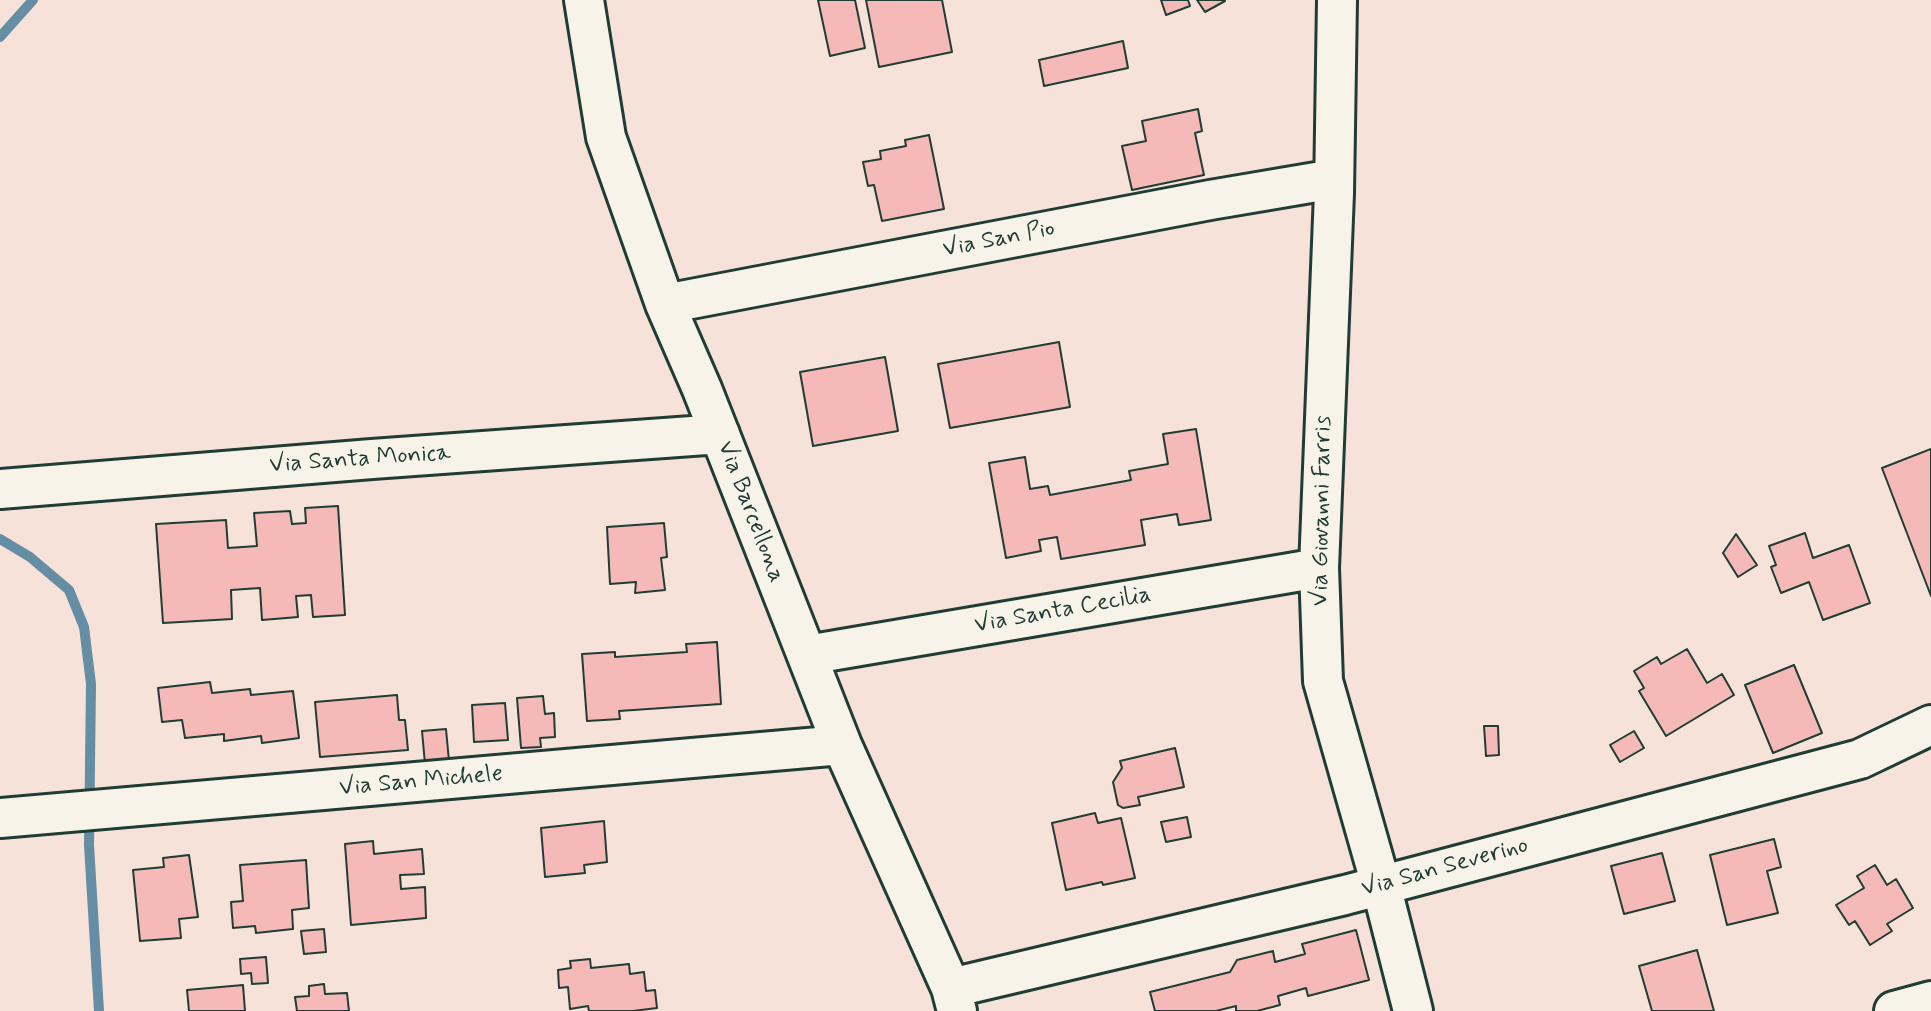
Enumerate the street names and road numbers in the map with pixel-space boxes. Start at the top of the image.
street label: Via San Pio [941,215,1057,265]
street label: Via Giovanni Farris [1307,415,1339,607]
street label: Via Barcellona [710,437,790,587]
street label: Via Santa Monica [269,439,451,481]
street label: Via Santa Cecilia [972,581,1154,641]
street label: Via San Michele [338,761,504,803]
street label: Via San Severino [1358,832,1532,904]

